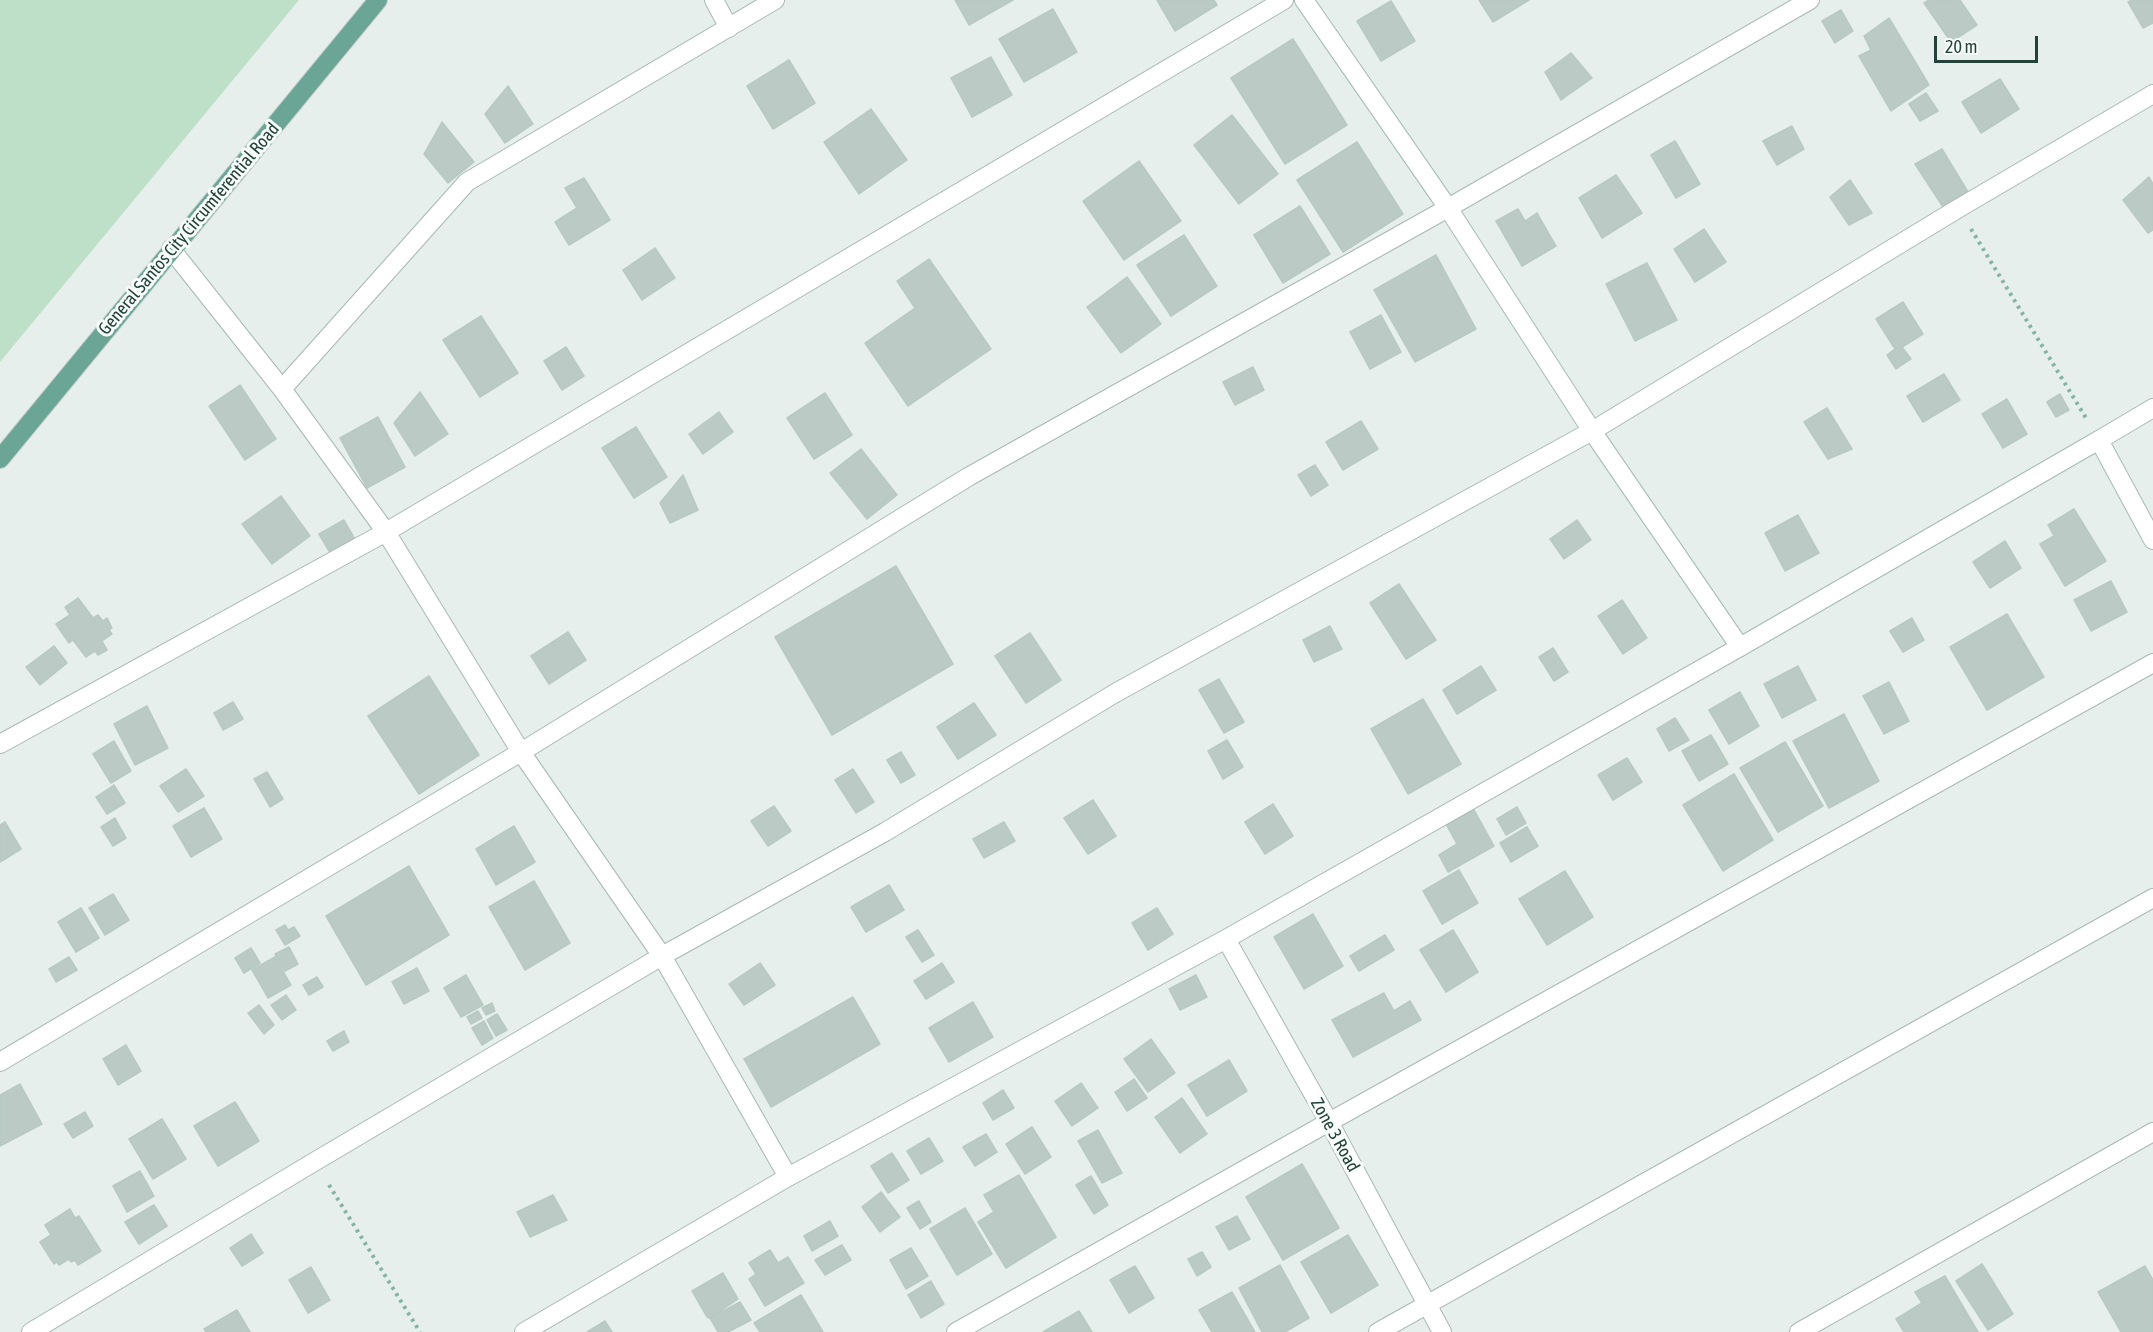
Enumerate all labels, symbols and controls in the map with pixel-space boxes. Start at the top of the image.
scale bar [1937,24,2040,62]
text: 20 m [1945,36,1977,57]
street label: General Santos City Circumferential Road [94,119,284,339]
street label: Zone 3 Road [1306,1094,1364,1176]

